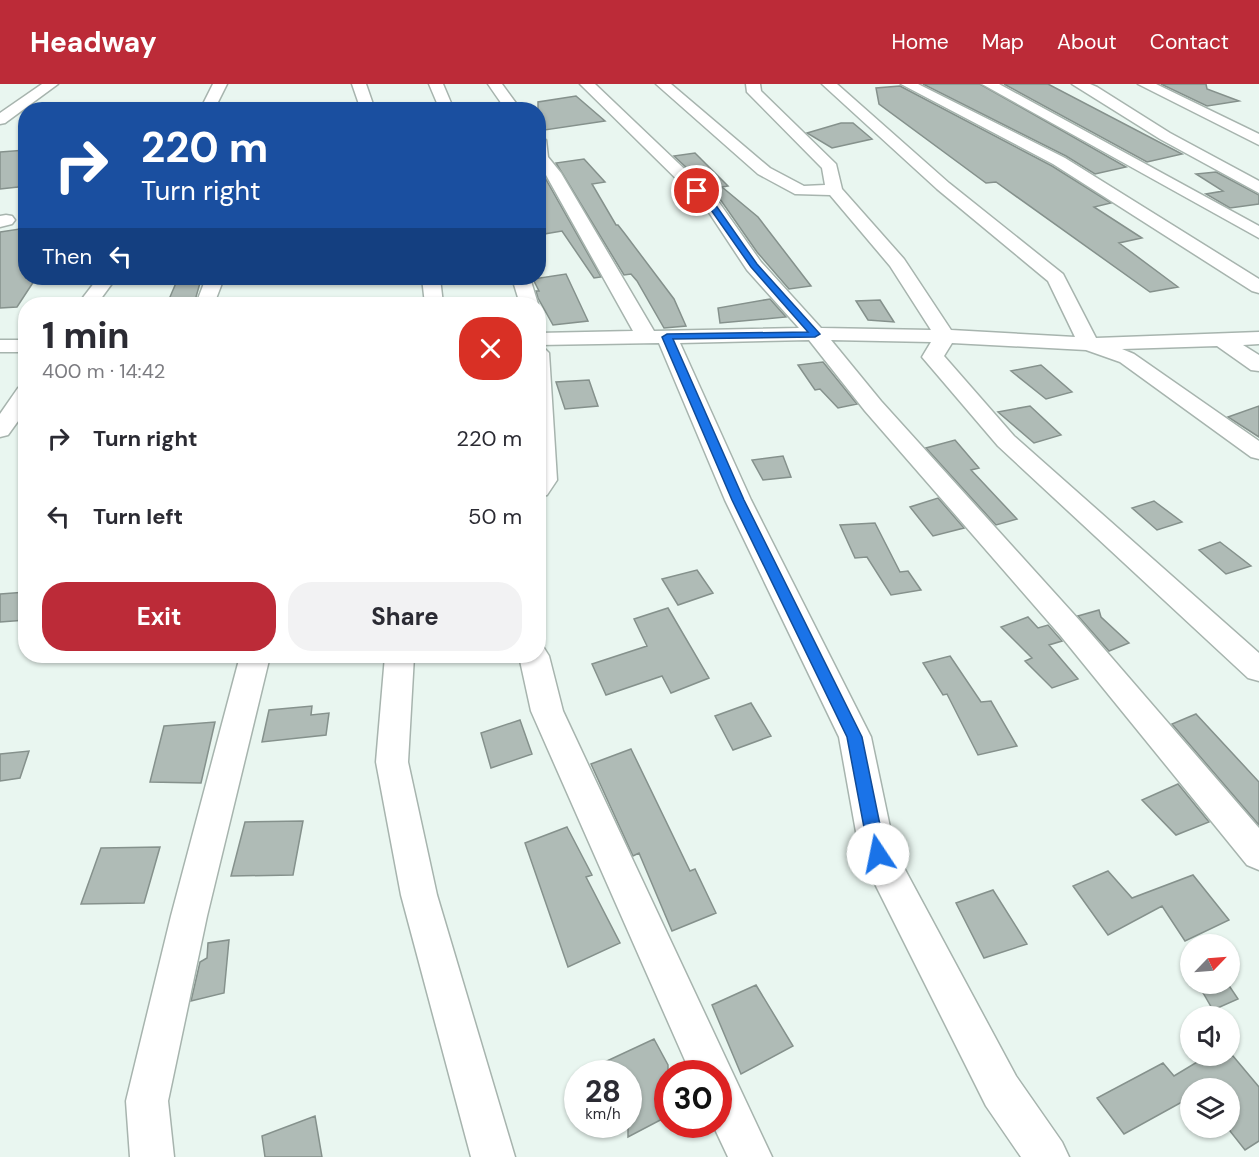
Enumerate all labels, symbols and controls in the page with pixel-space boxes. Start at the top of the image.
text: Headway [30,24,157,61]
text: Home [891,28,949,56]
text: Map [982,28,1024,56]
text: About [1057,28,1117,56]
text: Contact [1150,28,1229,56]
text: 220 m [141,120,268,175]
icon: right [42,126,120,204]
pin [671,165,722,216]
text: Turn right [141,173,261,208]
icon: arrive [680,174,713,207]
icon: left [104,240,137,273]
text: Then [42,242,92,271]
text: 1 min [42,312,130,359]
button: close [459,317,522,380]
text: 400 m · 14:42 [42,358,165,384]
icon: right [42,422,75,455]
text: Turn right [93,424,198,453]
text: 220 m [456,424,522,453]
icon: left [42,500,75,533]
text: Turn left [93,502,183,531]
text: 50 m [468,502,522,531]
button: Exit [42,582,276,651]
button: Share [288,582,522,651]
position arrow [846,822,910,886]
north arrow [1180,934,1240,994]
map controls [1180,934,1240,1138]
button: sound [1180,1006,1240,1066]
speed limit sign: 30 [654,1060,732,1138]
text: 28 [585,1072,621,1111]
button: layers [1180,1078,1240,1138]
text: km/h [585,1104,621,1124]

